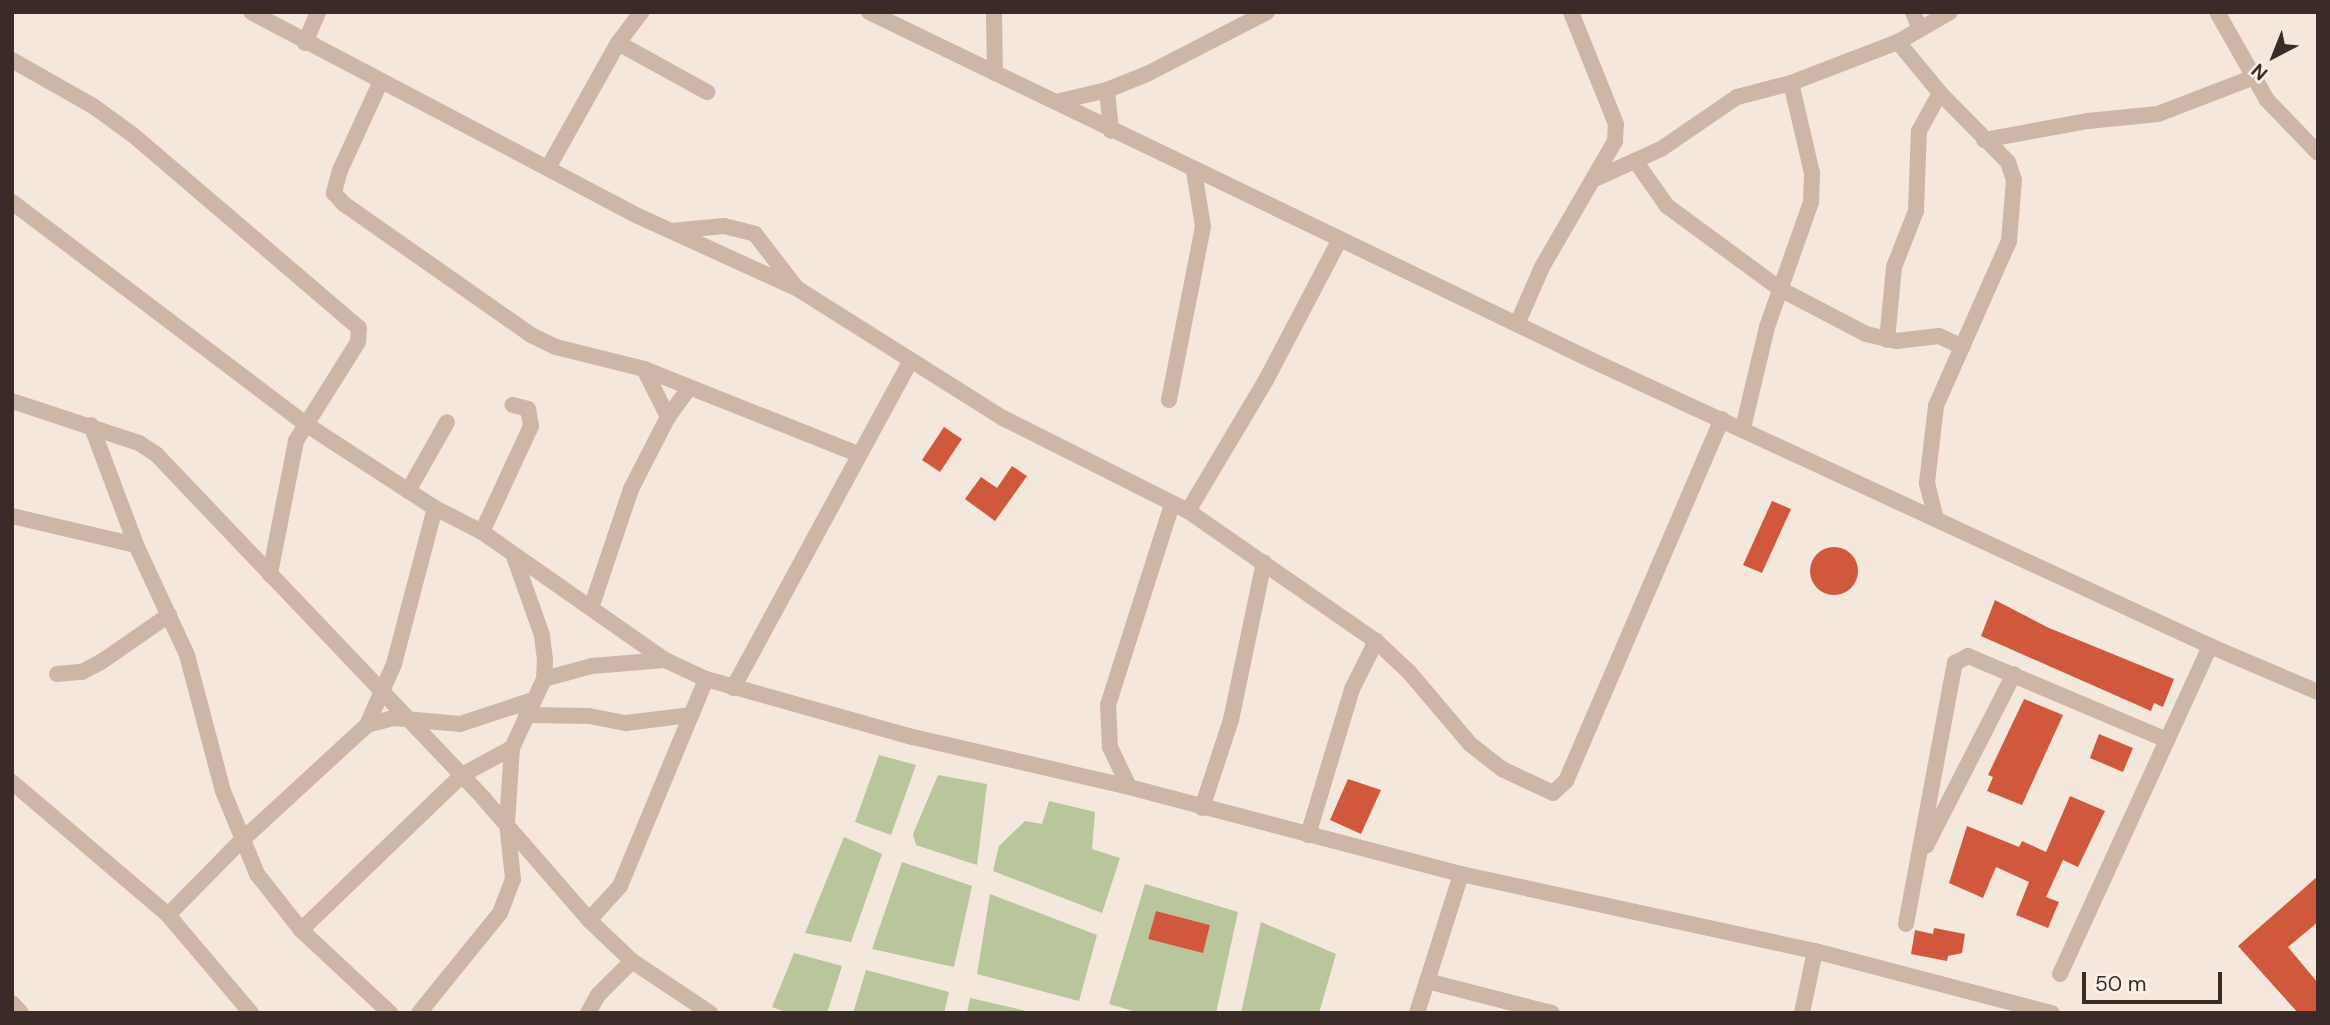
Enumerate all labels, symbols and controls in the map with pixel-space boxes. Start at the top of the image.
north arrow [2239,21,2309,91]
text: N [2246,58,2273,86]
scale bar [2085,958,2225,1002]
text: 50 m [2095,970,2146,998]

